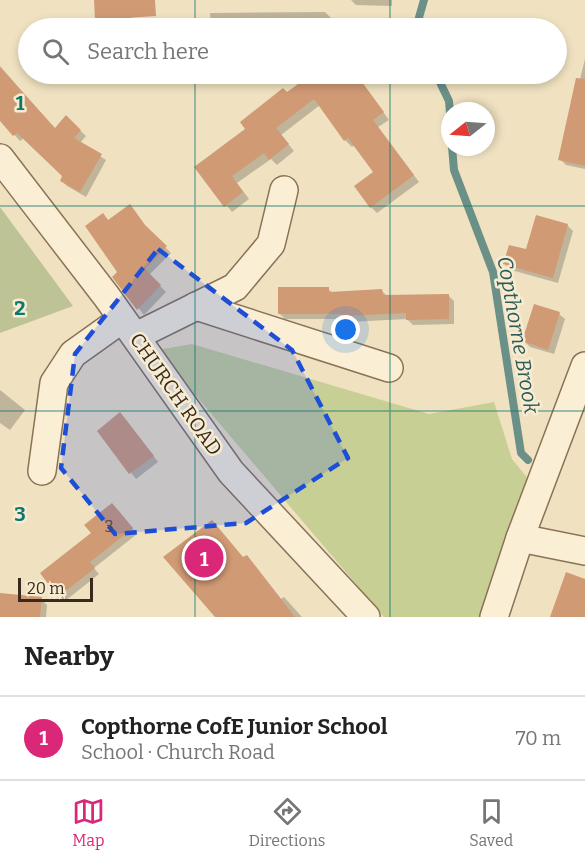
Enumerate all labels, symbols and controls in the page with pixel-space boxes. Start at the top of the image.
search box [18,18,567,84]
icon: search [39,35,72,68]
text: Search here [87,38,209,65]
text: 1 [16,91,25,115]
north arrow [441,102,495,156]
water label: Copthorne Brook [491,254,545,416]
text: 2 [14,296,26,320]
your location [331,315,360,344]
street label: CHURCH ROAD [125,328,227,460]
text: 3 [14,502,26,526]
house number: 3 [104,517,114,536]
pin: 1 [184,536,224,580]
scale bar [18,575,93,602]
text: 20 m [27,579,64,598]
text: Nearby [24,641,114,672]
text: Copthorne CofE Junior School [81,713,388,740]
text: 1 [39,726,48,750]
text: 70 m [515,726,561,750]
text: School · Church Road [81,740,275,764]
tab: Map [72,795,105,850]
tab: Directions [249,795,326,850]
tab: Saved [469,795,513,850]

